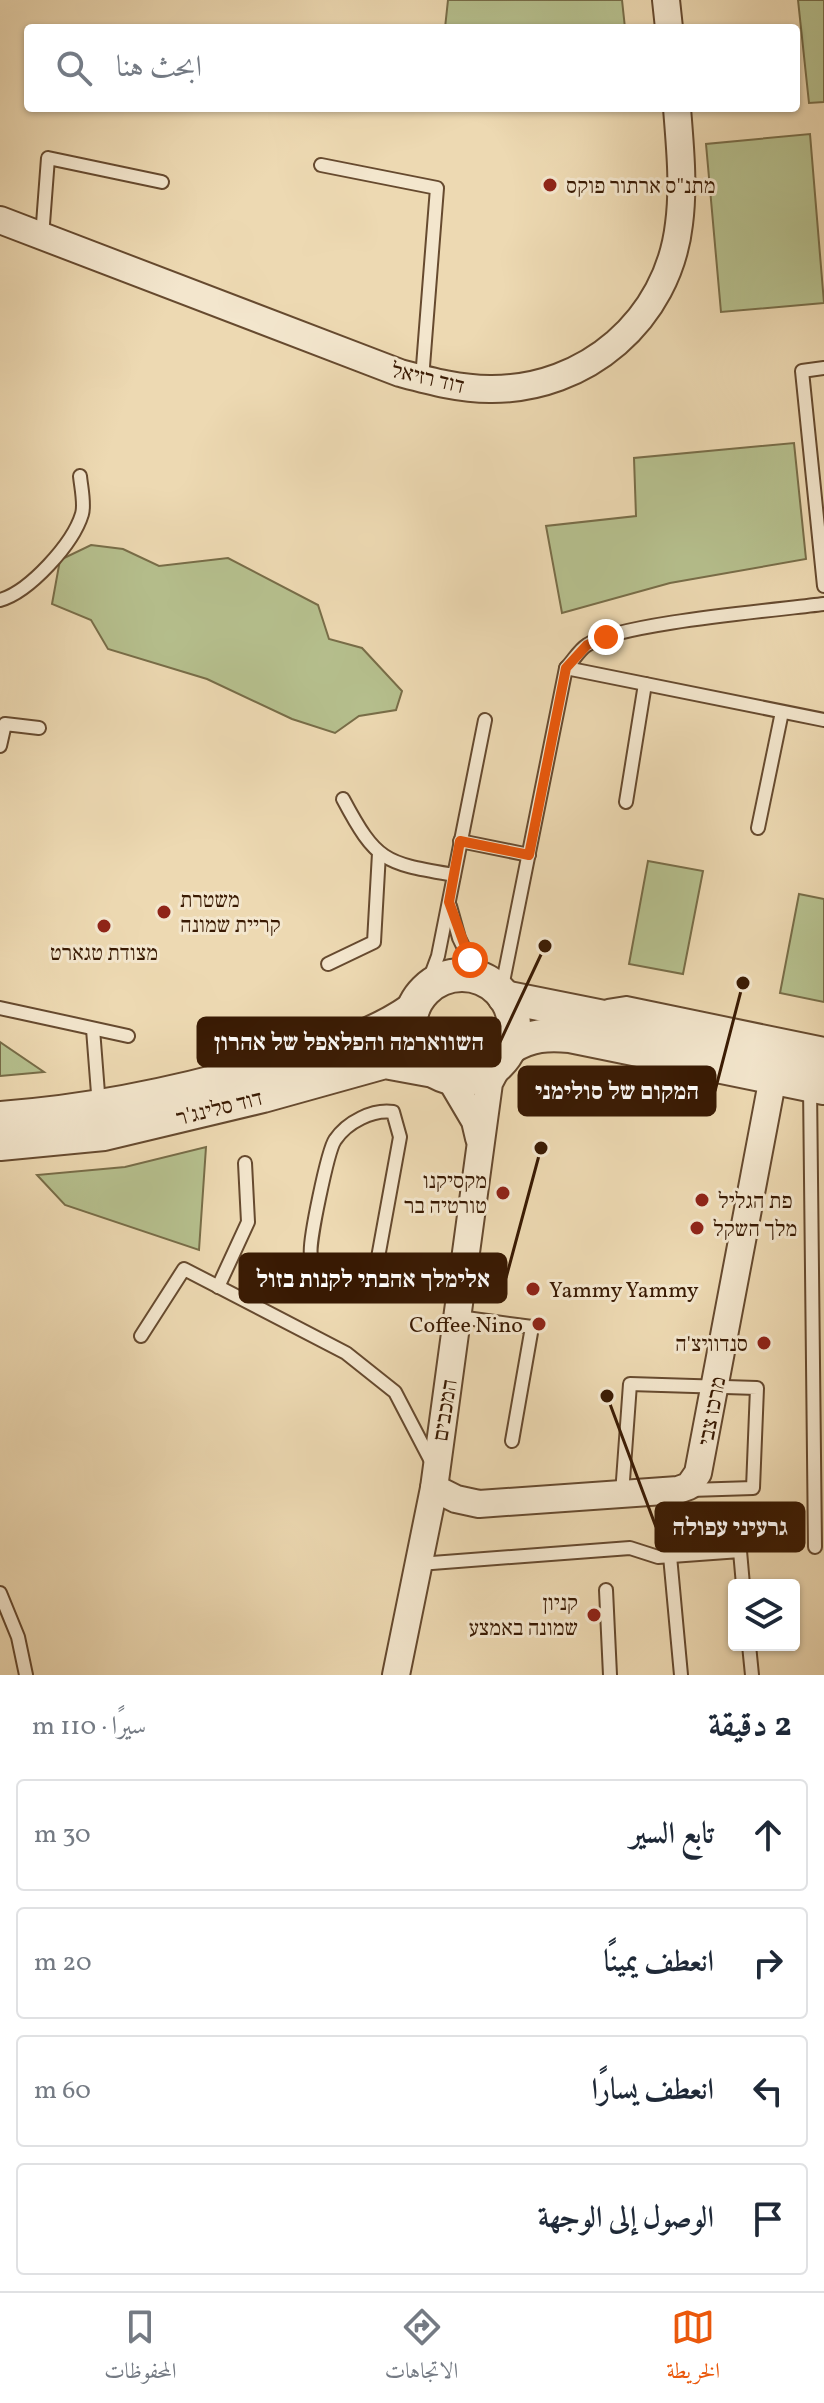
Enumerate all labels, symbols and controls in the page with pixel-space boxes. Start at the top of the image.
search box [24,24,800,112]
icon: search [52,46,96,90]
text: ابحث هنا [116,47,202,89]
place label: מתנ"ס ארתור פוקס [566,172,716,203]
marker: מתנ"ס ארתור פוקס [541,176,559,194]
street label: דוד רזיאל [388,356,467,403]
route end [588,619,624,655]
place label: משטרת קריית שמונה [180,886,281,942]
marker: משטרת קריית שמונה [155,903,173,921]
marker: מצודת טגארט [95,917,113,935]
place label: מצודת טגארט [50,939,158,970]
route start [452,942,488,978]
callout: השווארמה והפלאפל של אהרון [198,1018,500,1066]
text: השווארמה והפלאפל של אהרון [214,1027,484,1061]
callout: המקום של סולימני [519,1067,715,1115]
text: המקום של סולימני [535,1076,699,1110]
street label: דוד סלינג'ר [173,1084,266,1135]
place label: מקסיקנו טורטיה בר [404,1167,487,1223]
marker: מקסיקנו טורטיה בר [494,1184,512,1202]
place label: פת הגליל [718,1187,793,1218]
marker: פת הגליל [693,1191,711,1209]
place label: מלך השקל [713,1215,797,1246]
marker: מלך השקל [688,1219,706,1237]
callout: אלימלך אהבתי לקנות בזול [240,1254,506,1302]
text: אלימלך אהבתי לקנות בזול [256,1264,490,1298]
place label: Yammy Yammy [549,1276,699,1307]
marker: Yammy Yammy [524,1280,542,1298]
place label: Coffee Nino [409,1311,523,1342]
marker: Coffee Nino [530,1315,548,1333]
place label: סנדוויצ'ה [675,1330,748,1361]
marker: סנדוויצ'ה [755,1334,773,1352]
street label: מרכז צבי [692,1374,735,1449]
street label: המכבים [426,1377,467,1444]
callout: גרעיני עפולה [656,1503,804,1551]
text: גרעיני עפולה [672,1512,788,1546]
map controls [728,1579,800,1651]
button: layers [728,1579,800,1651]
place label: קניון שמונה באמצע [469,1589,578,1645]
marker: קניון שמונה באמצע [585,1606,603,1624]
text: 2 دقيقة [708,1703,792,1750]
text: سيرًا · 110 m [32,1709,146,1745]
icon: ahead [746,1813,790,1857]
text: تابع السير [630,1814,714,1856]
text: 30 m [34,1817,91,1853]
icon: right [746,1941,790,1985]
text: انعطف يمينًا [603,1942,714,1984]
text: 20 m [34,1945,92,1981]
icon: left [746,2069,790,2113]
text: انعطف يسارًا [591,2070,714,2112]
text: 60 m [34,2073,91,2109]
icon: arrive [746,2197,790,2241]
text: الوصول إلى الوجهة [538,2198,714,2240]
tab: المحفوظات [104,2305,177,2392]
tab: الاتجاهات [385,2305,458,2392]
tab: الخريطة [666,2305,720,2392]

